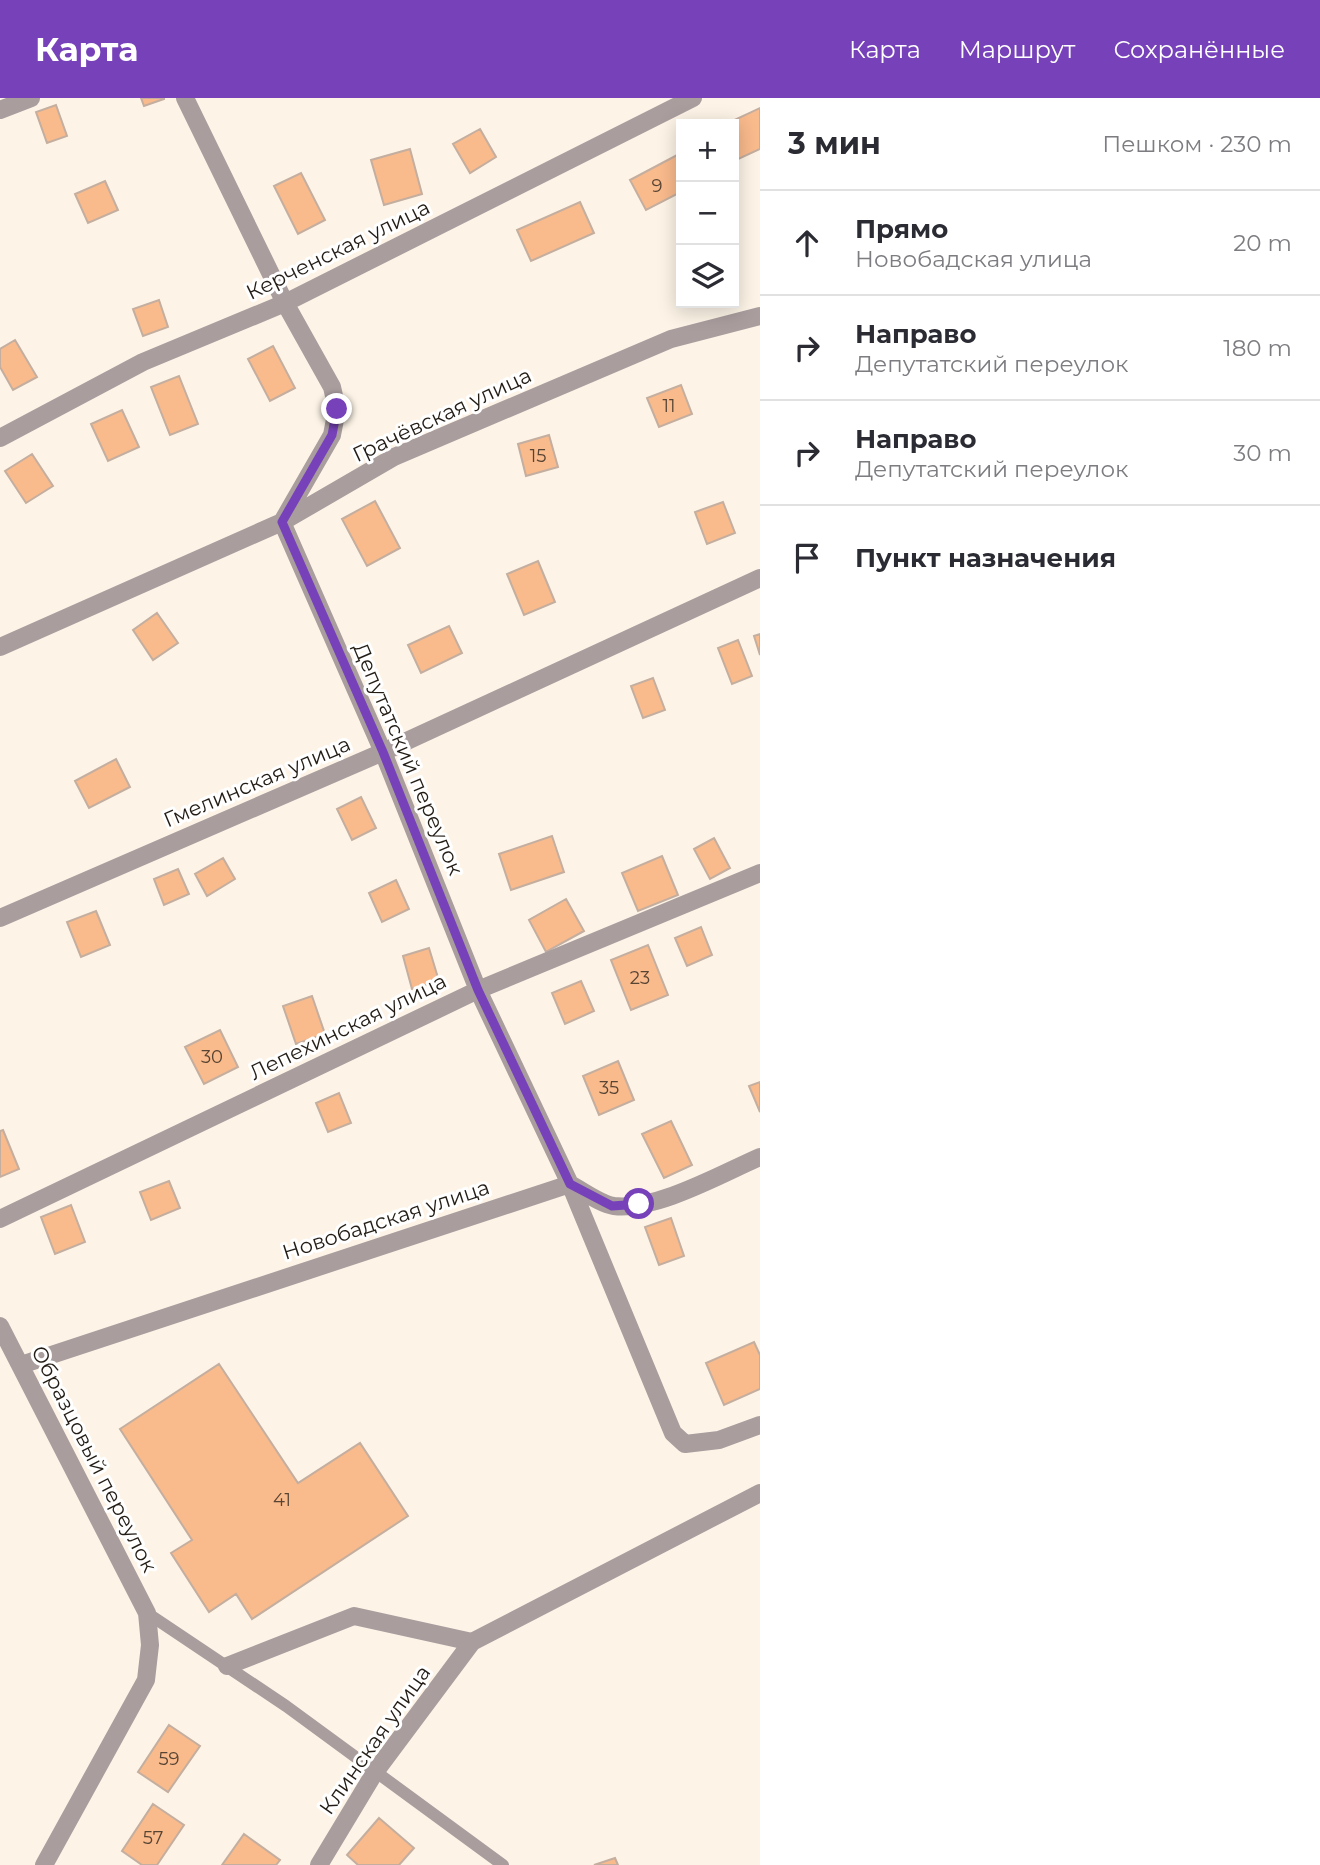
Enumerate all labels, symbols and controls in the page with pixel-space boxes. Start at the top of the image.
text: Карта [35,29,138,69]
text: Карта [849,35,921,64]
text: Маршрут [959,35,1075,64]
text: Сохранённые [1113,35,1285,64]
map controls [676,119,739,308]
button: + [676,119,739,182]
text: 3 мин [788,125,881,162]
text: Пешком · 230 m [1102,130,1292,158]
house number: 9 [652,175,663,197]
button: − [676,182,739,245]
street label: Керченская улица [242,194,434,305]
text: Прямо [855,213,948,245]
icon: ahead [788,224,826,262]
text: 20 m [1233,229,1292,257]
button: layers [676,245,739,308]
text: Новобадская улица [855,245,1092,273]
text: Направо [855,318,976,350]
icon: right [788,329,826,367]
text: 180 m [1223,334,1292,362]
text: Депутатский переулок [855,350,1128,378]
street label: Грачёвская улица [348,362,535,467]
route end [321,393,352,424]
house number: 11 [663,395,676,417]
text: Направо [855,423,976,455]
icon: right [788,434,826,472]
text: 30 m [1233,439,1292,467]
house number: 15 [530,445,546,467]
text: Депутатский переулок [855,455,1128,483]
icon: arrive [788,539,826,577]
text: Пункт назначения [855,542,1116,574]
street label: Депутатский переулок [348,639,469,879]
street label: Гмелинская улица [160,731,354,832]
house number: 23 [630,967,650,989]
street label: Лепехинская улица [245,968,450,1085]
house number: 30 [201,1046,223,1068]
house number: 35 [599,1077,619,1099]
street label: Новобадская улица [279,1174,493,1265]
route start [623,1188,654,1219]
street label: Образцовый переулок [26,1341,163,1576]
house number: 41 [273,1489,291,1511]
street label: Клинская улица [314,1660,435,1819]
house number: 59 [158,1748,180,1770]
house number: 57 [143,1827,163,1849]

